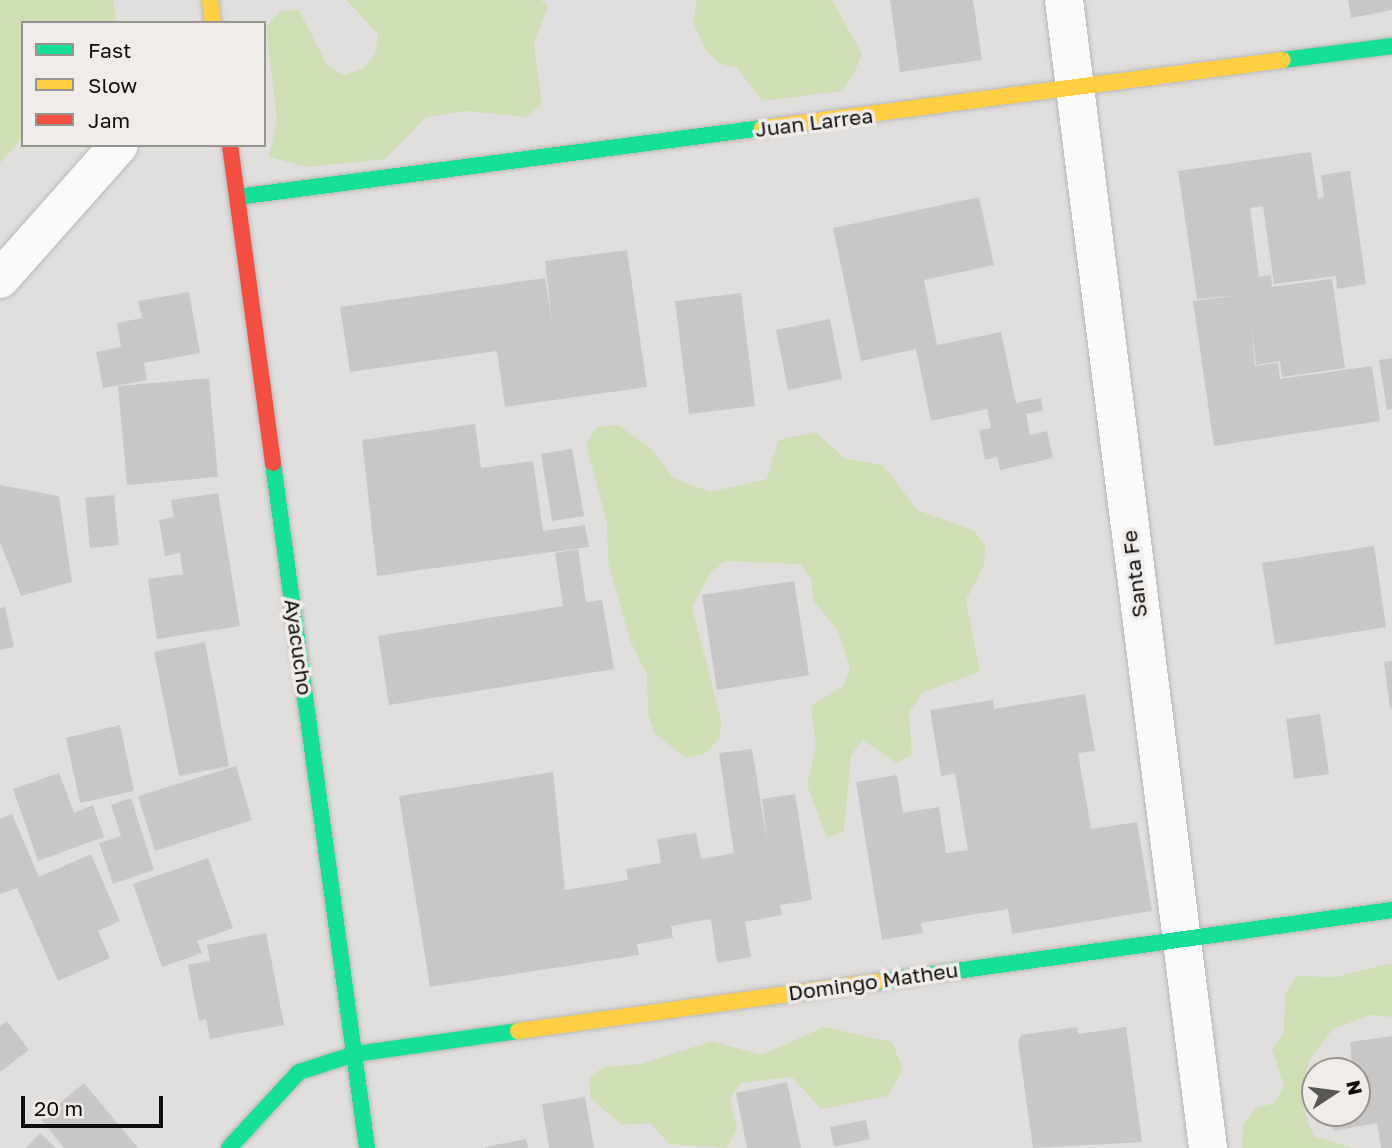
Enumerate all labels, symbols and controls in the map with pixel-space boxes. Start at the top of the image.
legend [21,21,266,147]
text: Fast [88,37,131,63]
text: Slow [88,72,137,98]
street label: Juan Larrea [754,102,874,142]
text: Jam [88,107,130,133]
street label: Santa Fe [1116,529,1152,619]
street label: Ayacucho [280,597,318,697]
street label: Domingo Matheu [787,957,959,1005]
north arrow [1301,1057,1371,1127]
text: N [1342,1078,1368,1097]
scale bar [24,1082,166,1126]
text: 20 m [34,1095,83,1121]

